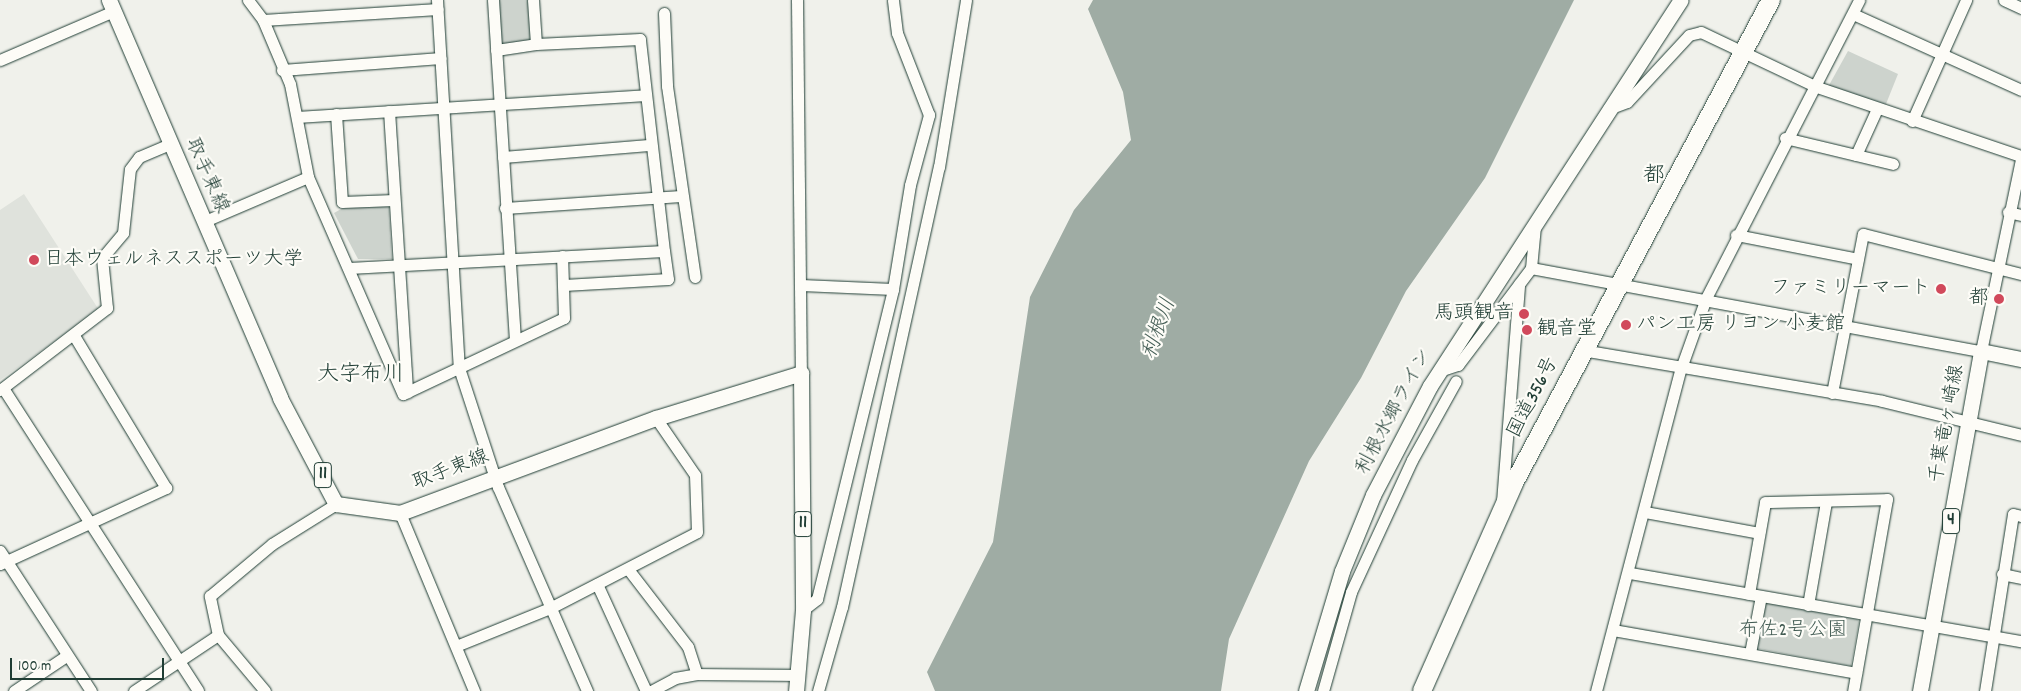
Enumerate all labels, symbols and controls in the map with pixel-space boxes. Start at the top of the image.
street label: 取手東線 [179,135,233,217]
district label: 都 [1643,164,1665,190]
place label: 日本ウェルネススポーツ大学 [44,248,304,272]
marker: 日本ウェルネススポーツ大学 [28,254,40,266]
place label: ファミリーマート [1771,277,1931,301]
marker: ファミリーマート [1935,283,1947,295]
place label: 都 [1969,287,1989,311]
marker: 都 [1993,293,2005,305]
water label: 利根川 [1137,295,1183,363]
place label: 馬頭観音 [1434,302,1514,326]
marker: 馬頭観音 [1518,308,1530,320]
place label: パン工房 リヨン 小麦館 [1636,313,1845,337]
place label: 観音堂 [1537,318,1597,342]
marker: パン工房 リヨン 小麦館 [1620,319,1632,331]
marker: 観音堂 [1521,324,1533,336]
street label: 利根水郷ライン [1352,345,1438,479]
street label: 国道356号 [1503,353,1565,443]
district label: 大字布川 [317,363,405,389]
street label: 千葉竜ヶ崎線 [1926,363,1970,485]
street label: 取手東線 [409,445,493,497]
road number: 11 [313,458,333,492]
road number: 4 [1941,504,1961,538]
road number: 11 [793,508,813,540]
park label: 布佐2号公園 [1739,619,1847,643]
scale bar [12,648,166,680]
text: 100 m [18,656,51,678]

